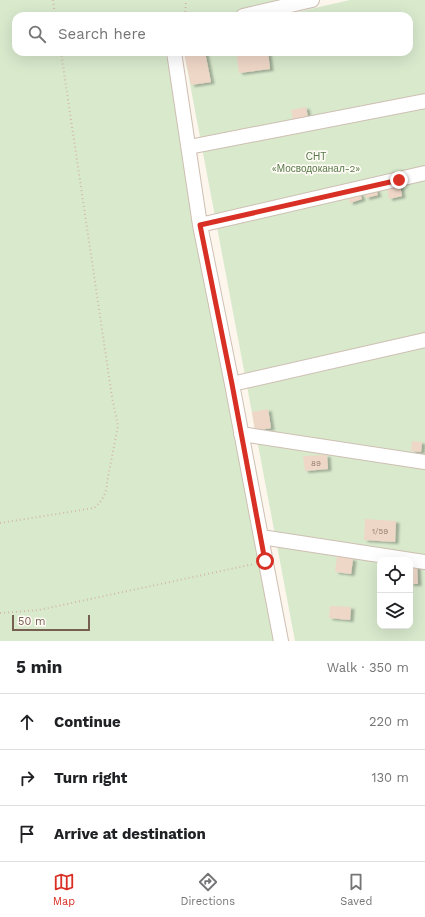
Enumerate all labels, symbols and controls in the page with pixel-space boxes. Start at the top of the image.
search box [12,12,413,56]
icon: search [26,23,48,45]
text: Search here [58,25,146,43]
park label: СНТ «Мосводоканал-2» [272,151,360,174]
route end [390,171,408,189]
house number: 89 [311,459,321,468]
house number: 1/59 [372,527,388,536]
route start [256,552,274,570]
map controls [377,557,413,629]
button: locate [377,557,413,593]
button: layers [377,593,413,629]
scale bar [12,613,90,632]
text: 50 m [18,615,45,628]
text: 5 min [16,657,62,677]
text: Walk · 350 m [327,660,409,675]
icon: ahead [16,711,38,733]
text: Continue [54,713,121,731]
text: 220 m [369,714,409,729]
icon: right [16,767,38,789]
text: Turn right [54,769,127,787]
text: 130 m [371,770,409,785]
icon: arrive [16,823,38,845]
text: Arrive at destination [54,825,206,843]
tab: Map [53,871,75,908]
tab: Directions [181,871,235,908]
tab: Saved [340,871,372,908]

